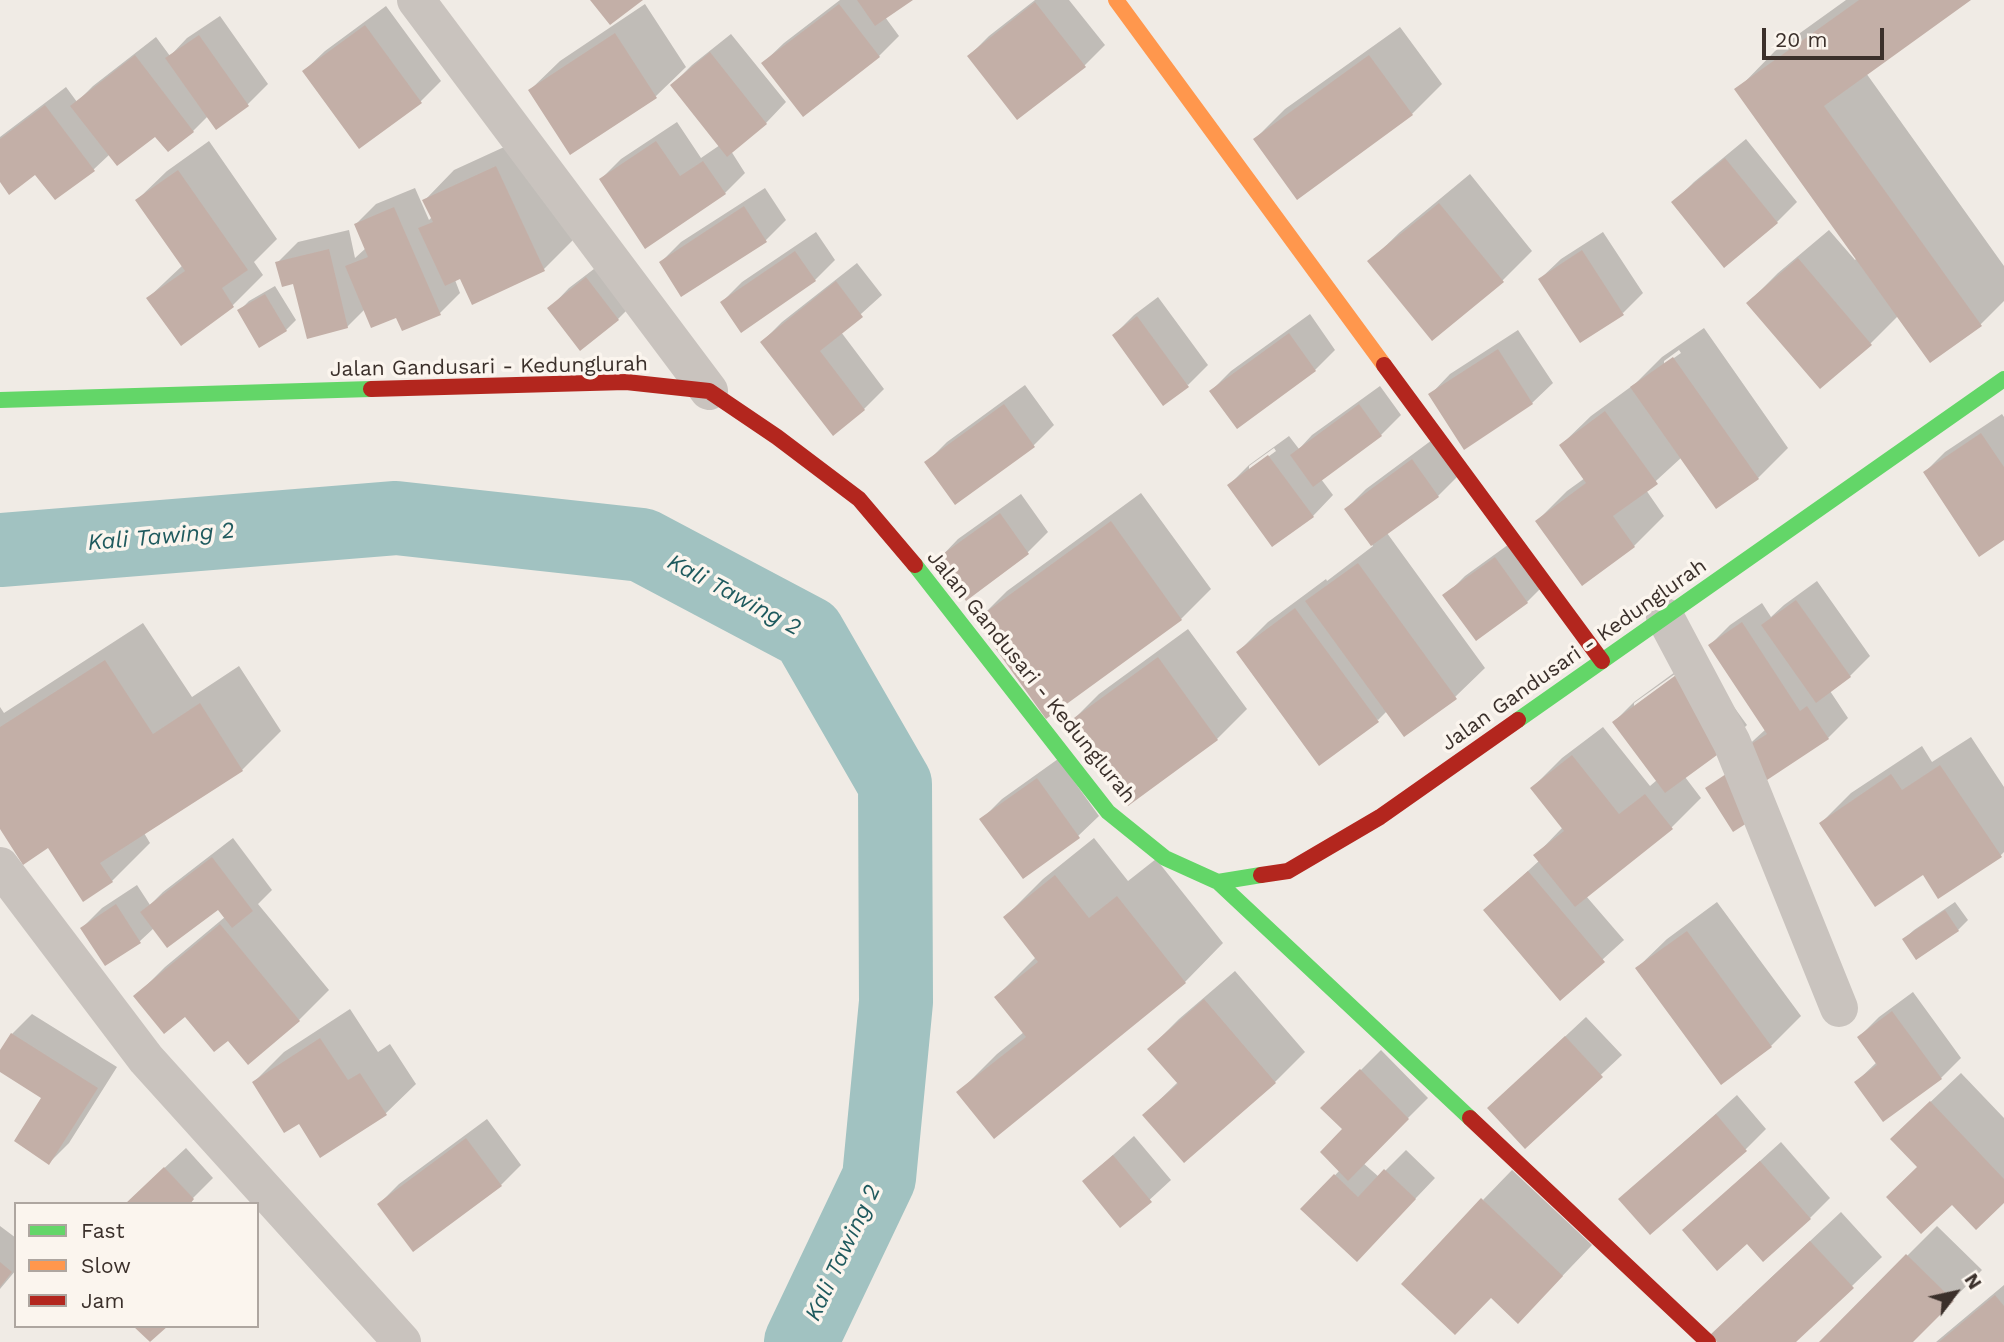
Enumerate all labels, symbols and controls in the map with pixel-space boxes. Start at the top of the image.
scale bar [1766,14,1888,58]
text: 20 m [1775,27,1827,52]
street label: Jalan Gandusari - Kedunglurah [330,352,648,382]
water label: Kali Tawing 2 [86,517,236,557]
street label: Jalan Gandusari - Kedunglurah [921,545,1141,809]
water label: Kali Tawing 2 [663,548,805,642]
street label: Jalan Gandusari - Kedunglurah [1437,553,1711,757]
water label: Kali Tawing 2 [799,1180,887,1326]
legend [14,1202,259,1328]
text: Fast [81,1218,125,1243]
text: Slow [81,1253,131,1278]
north arrow [1920,1258,1990,1328]
text: N [1960,1269,1987,1293]
text: Jam [81,1288,124,1313]

